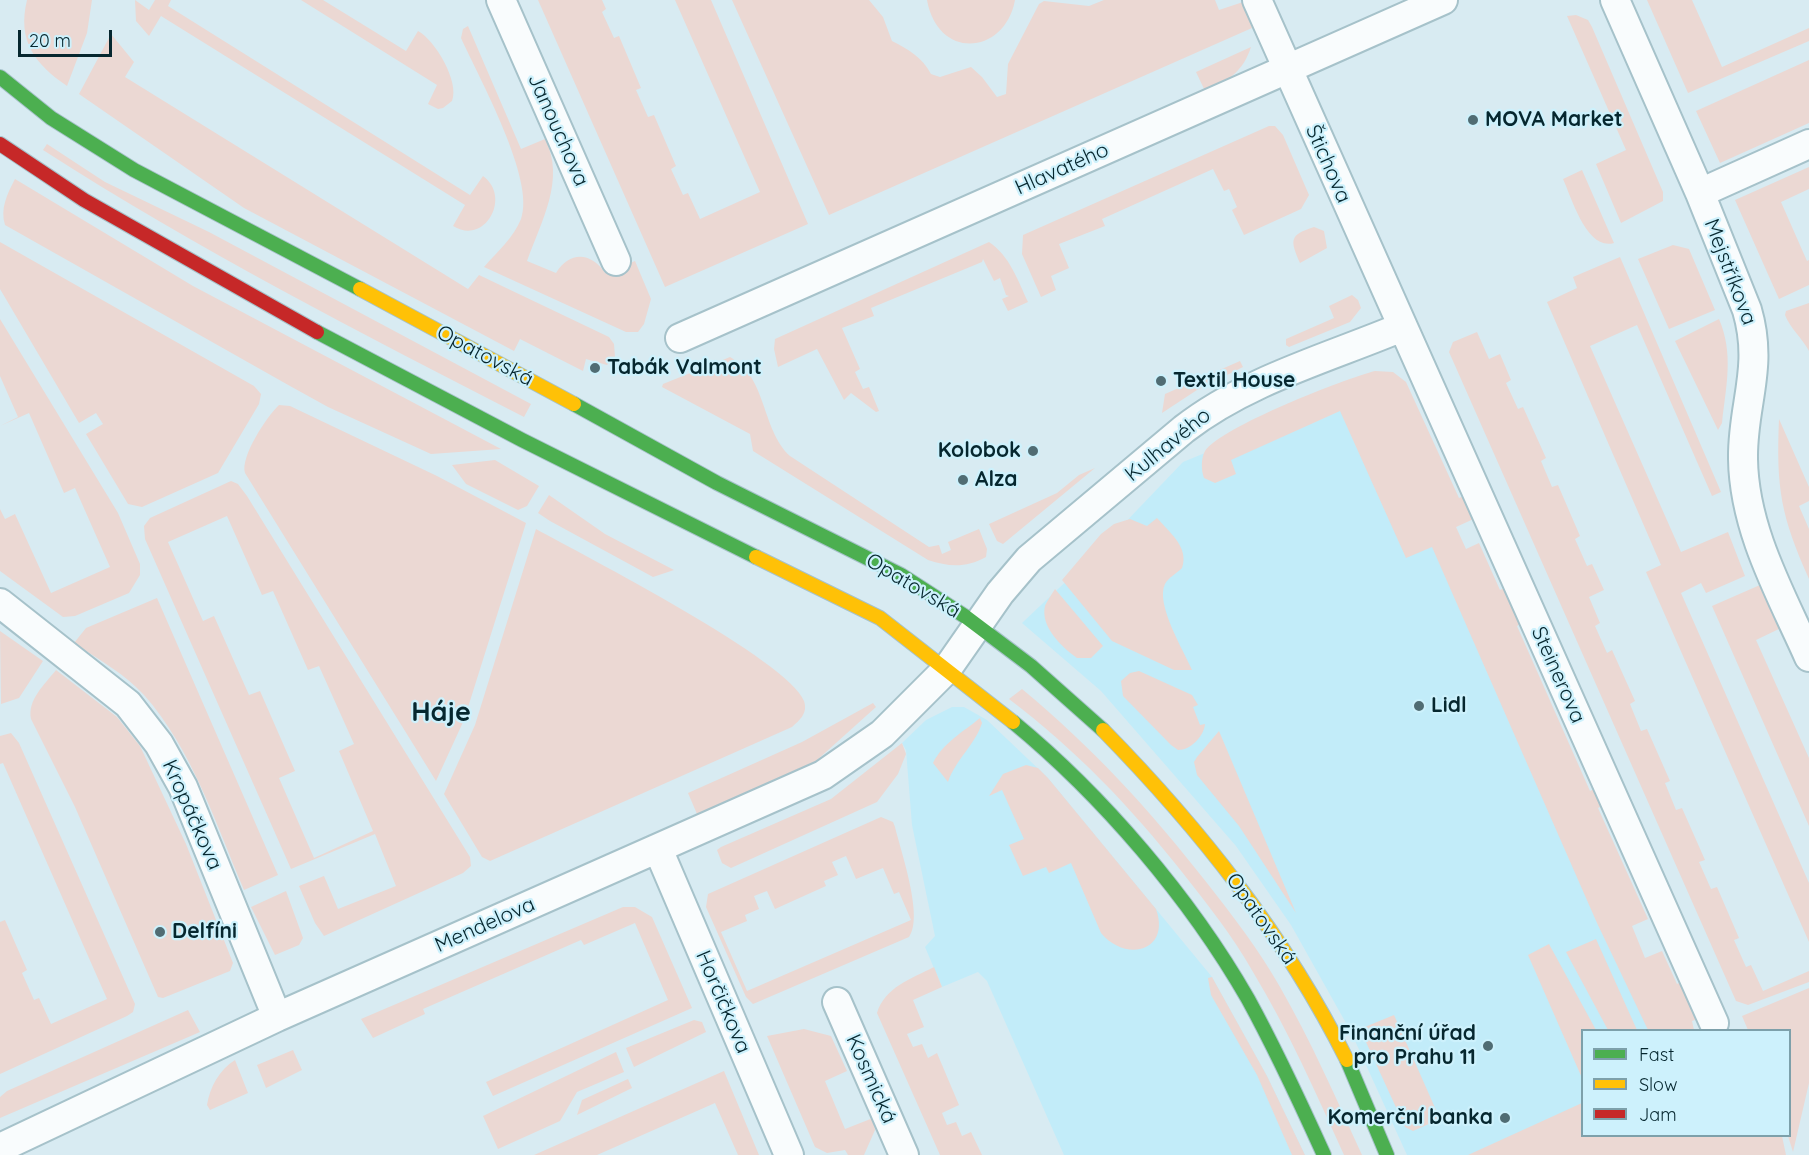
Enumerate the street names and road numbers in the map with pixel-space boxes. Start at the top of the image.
street label: Janouchova [522,70,594,190]
street label: Štichova [1300,121,1356,207]
street label: Hlavatého [1011,137,1113,201]
street label: Mejstříkova [1698,215,1762,329]
street label: Opatovská [432,320,538,392]
street label: Kulhavého [1120,403,1216,487]
street label: Opatovská [861,548,965,624]
street label: Steinerova [1526,623,1590,727]
street label: Kropáčkova [157,756,227,874]
street label: Opatovská [1220,868,1302,970]
street label: Mendelova [431,892,539,958]
street label: Horčičkova [690,947,756,1057]
street label: Kosmická [840,1031,902,1127]

